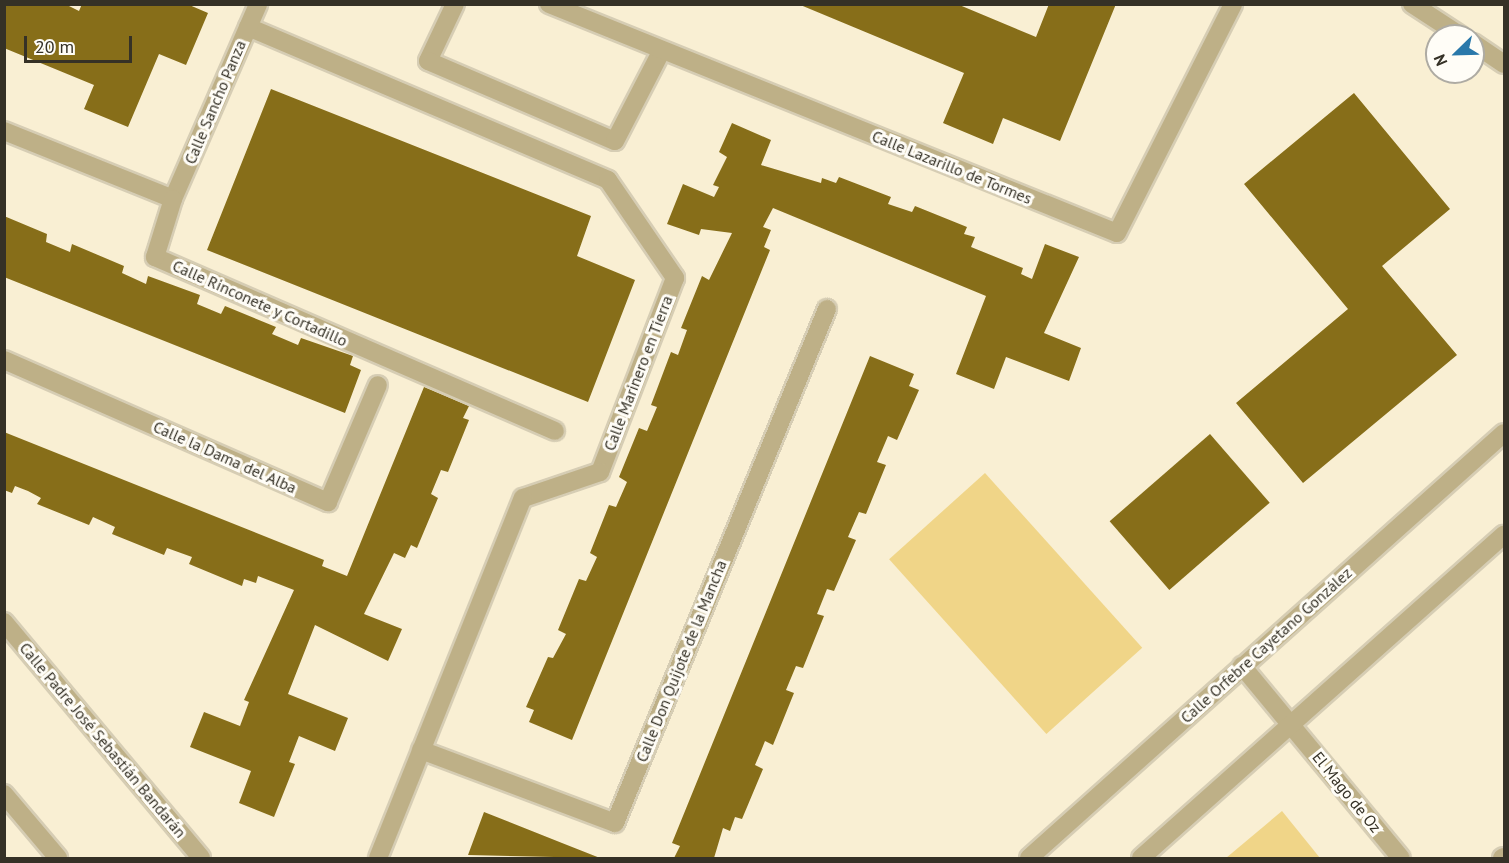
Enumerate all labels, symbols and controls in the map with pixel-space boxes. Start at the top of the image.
scale bar [27,24,135,62]
north arrow [1425,24,1485,84]
text: 20 m [35,35,74,58]
street label: Calle Sancho Panza [180,37,250,167]
text: N [1429,52,1452,69]
street label: Calle Lazarillo de Tormes [869,126,1035,208]
street label: Calle Rinconete y Cortadillo [169,256,351,350]
street label: Calle Marinero en Tierra [599,292,677,454]
street label: Calle la Dama del Alba [150,417,300,497]
street label: Calle Don Quijote de la Mancha [632,557,730,765]
street label: Calle Orfebre Cayetano González [1176,563,1356,727]
street label: Calle Padre José Sebastián Bandarán [16,638,190,842]
street label: El Mago de Oz [1309,748,1385,836]

